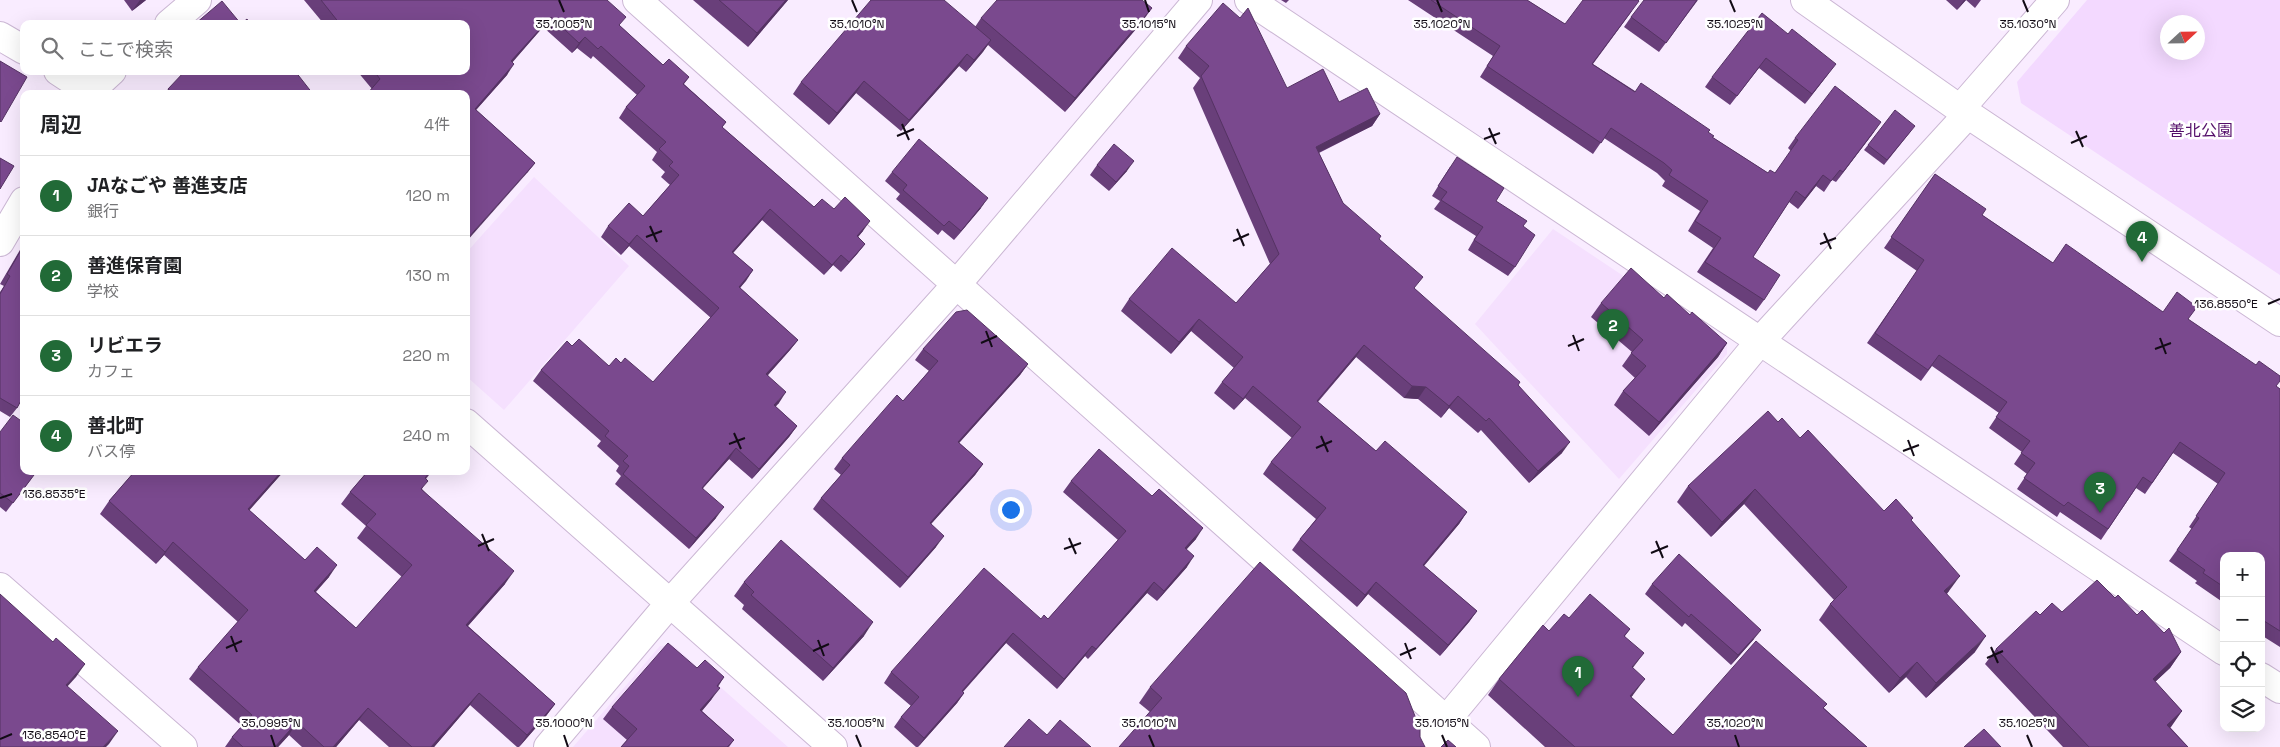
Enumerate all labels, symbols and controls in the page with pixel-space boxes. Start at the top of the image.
north arrow [2160,15,2205,60]
text: 35.1005°N [535,16,593,32]
text: 35.1010°N [830,16,884,32]
text: 35.1015°N [1122,16,1176,32]
text: 35.1020°N [1413,16,1471,32]
text: 35.1025°N [1707,16,1763,32]
text: 35.1030°N [1999,16,2057,32]
search box [20,20,470,75]
icon: search [38,34,66,62]
text: ここで検索 [78,37,173,62]
text: 周辺 [40,111,82,138]
text: 4件 [424,114,450,135]
park label: 善北公園 [2169,120,2233,141]
text: JAなごや 善進支店 [87,173,248,198]
text: 1 [52,185,60,206]
text: 120 m [406,185,450,206]
text: 銀行 [87,201,119,222]
pin: 4 [2126,221,2158,262]
text: 善進保育園 [87,253,182,278]
text: 2 [51,265,61,286]
text: 130 m [406,265,450,286]
text: 学校 [87,281,119,302]
text: 136.8550°E [2194,296,2258,312]
pin: 2 [1597,309,1629,350]
text: リビエラ [87,333,163,358]
text: 3 [51,345,61,366]
text: 220 m [403,345,450,366]
text: カフェ [87,361,135,382]
text: 善北町 [87,413,144,438]
text: 4 [51,425,61,446]
text: 240 m [403,425,450,446]
text: バス停 [87,441,135,462]
pin: 3 [2084,472,2116,513]
text: 136.8535°E [22,486,86,502]
your location [998,497,1024,523]
map controls [2220,552,2265,732]
button: + [2220,552,2265,597]
button: − [2220,597,2265,642]
button: locate [2220,642,2265,687]
pin: 1 [1562,656,1594,697]
button: layers [2220,687,2265,732]
text: 35.0995°N [241,715,301,731]
text: 35.1000°N [535,715,593,731]
text: 35.1005°N [827,715,885,731]
text: 35.1010°N [1122,715,1176,731]
text: 35.1015°N [1415,715,1469,731]
text: 35.1020°N [1706,715,1764,731]
text: 35.1025°N [1999,715,2055,731]
text: 136.8540°E [22,727,86,743]

